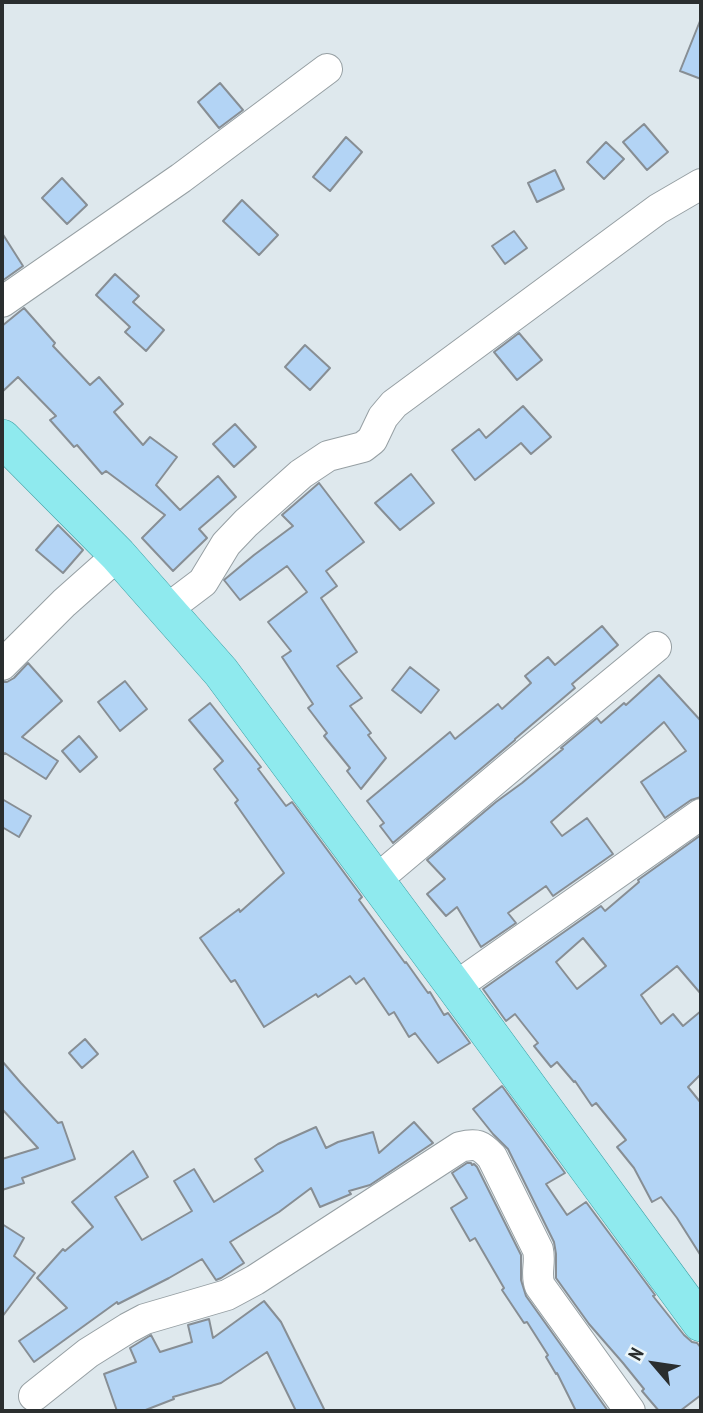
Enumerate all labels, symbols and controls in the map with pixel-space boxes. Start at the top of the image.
north arrow [619,1329,689,1399]
text: N [623,1344,649,1364]

